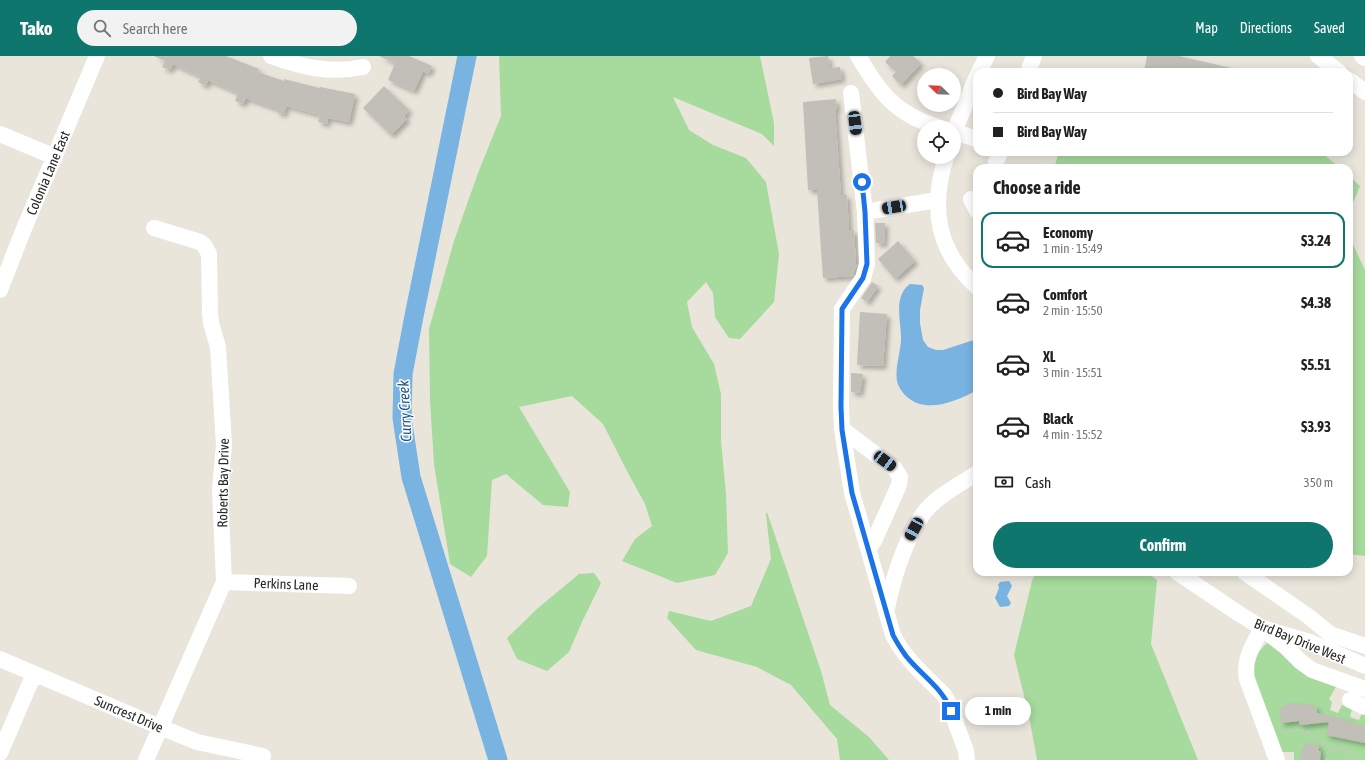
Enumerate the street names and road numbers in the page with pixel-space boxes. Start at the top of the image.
street label: Colonia Lane East [23,128,73,218]
street label: Roberts Bay Drive [214,438,232,528]
street label: Perkins Lane [253,575,319,593]
street label: Bird Bay Drive West [1252,615,1348,667]
street label: Suncrest Drive [92,692,166,736]

